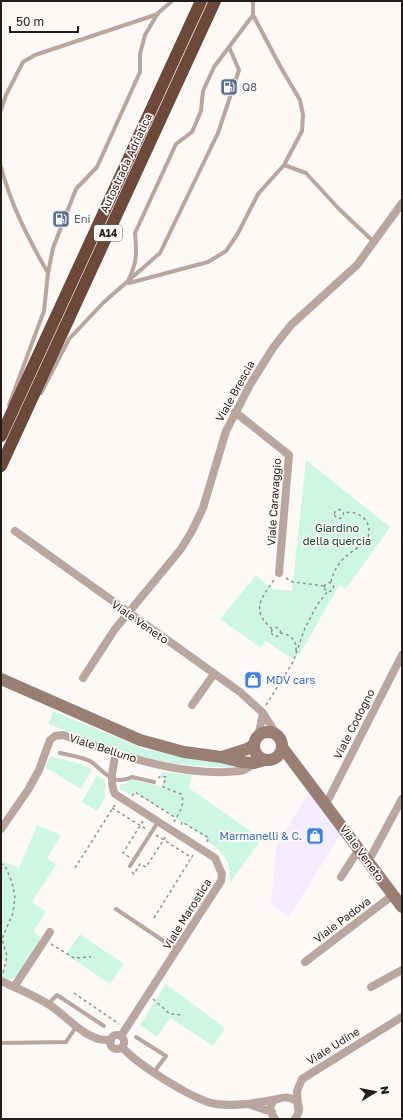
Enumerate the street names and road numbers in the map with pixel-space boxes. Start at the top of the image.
street label: Autostrada Adriatica [97,111,154,215]
road number: A14 [94,225,122,241]
street label: Viale Brescia [212,358,257,424]
street label: Viale Caravaggio [264,457,283,546]
street label: Viale Veneto [109,597,171,646]
street label: Viale Codogno [330,686,377,761]
street label: Viale Belluno [68,731,139,765]
street label: Viale Veneto [338,822,387,884]
street label: Viale Marostica [160,876,214,951]
street label: Viale Padova [311,894,373,945]
street label: Viale Udine [304,1024,362,1067]

